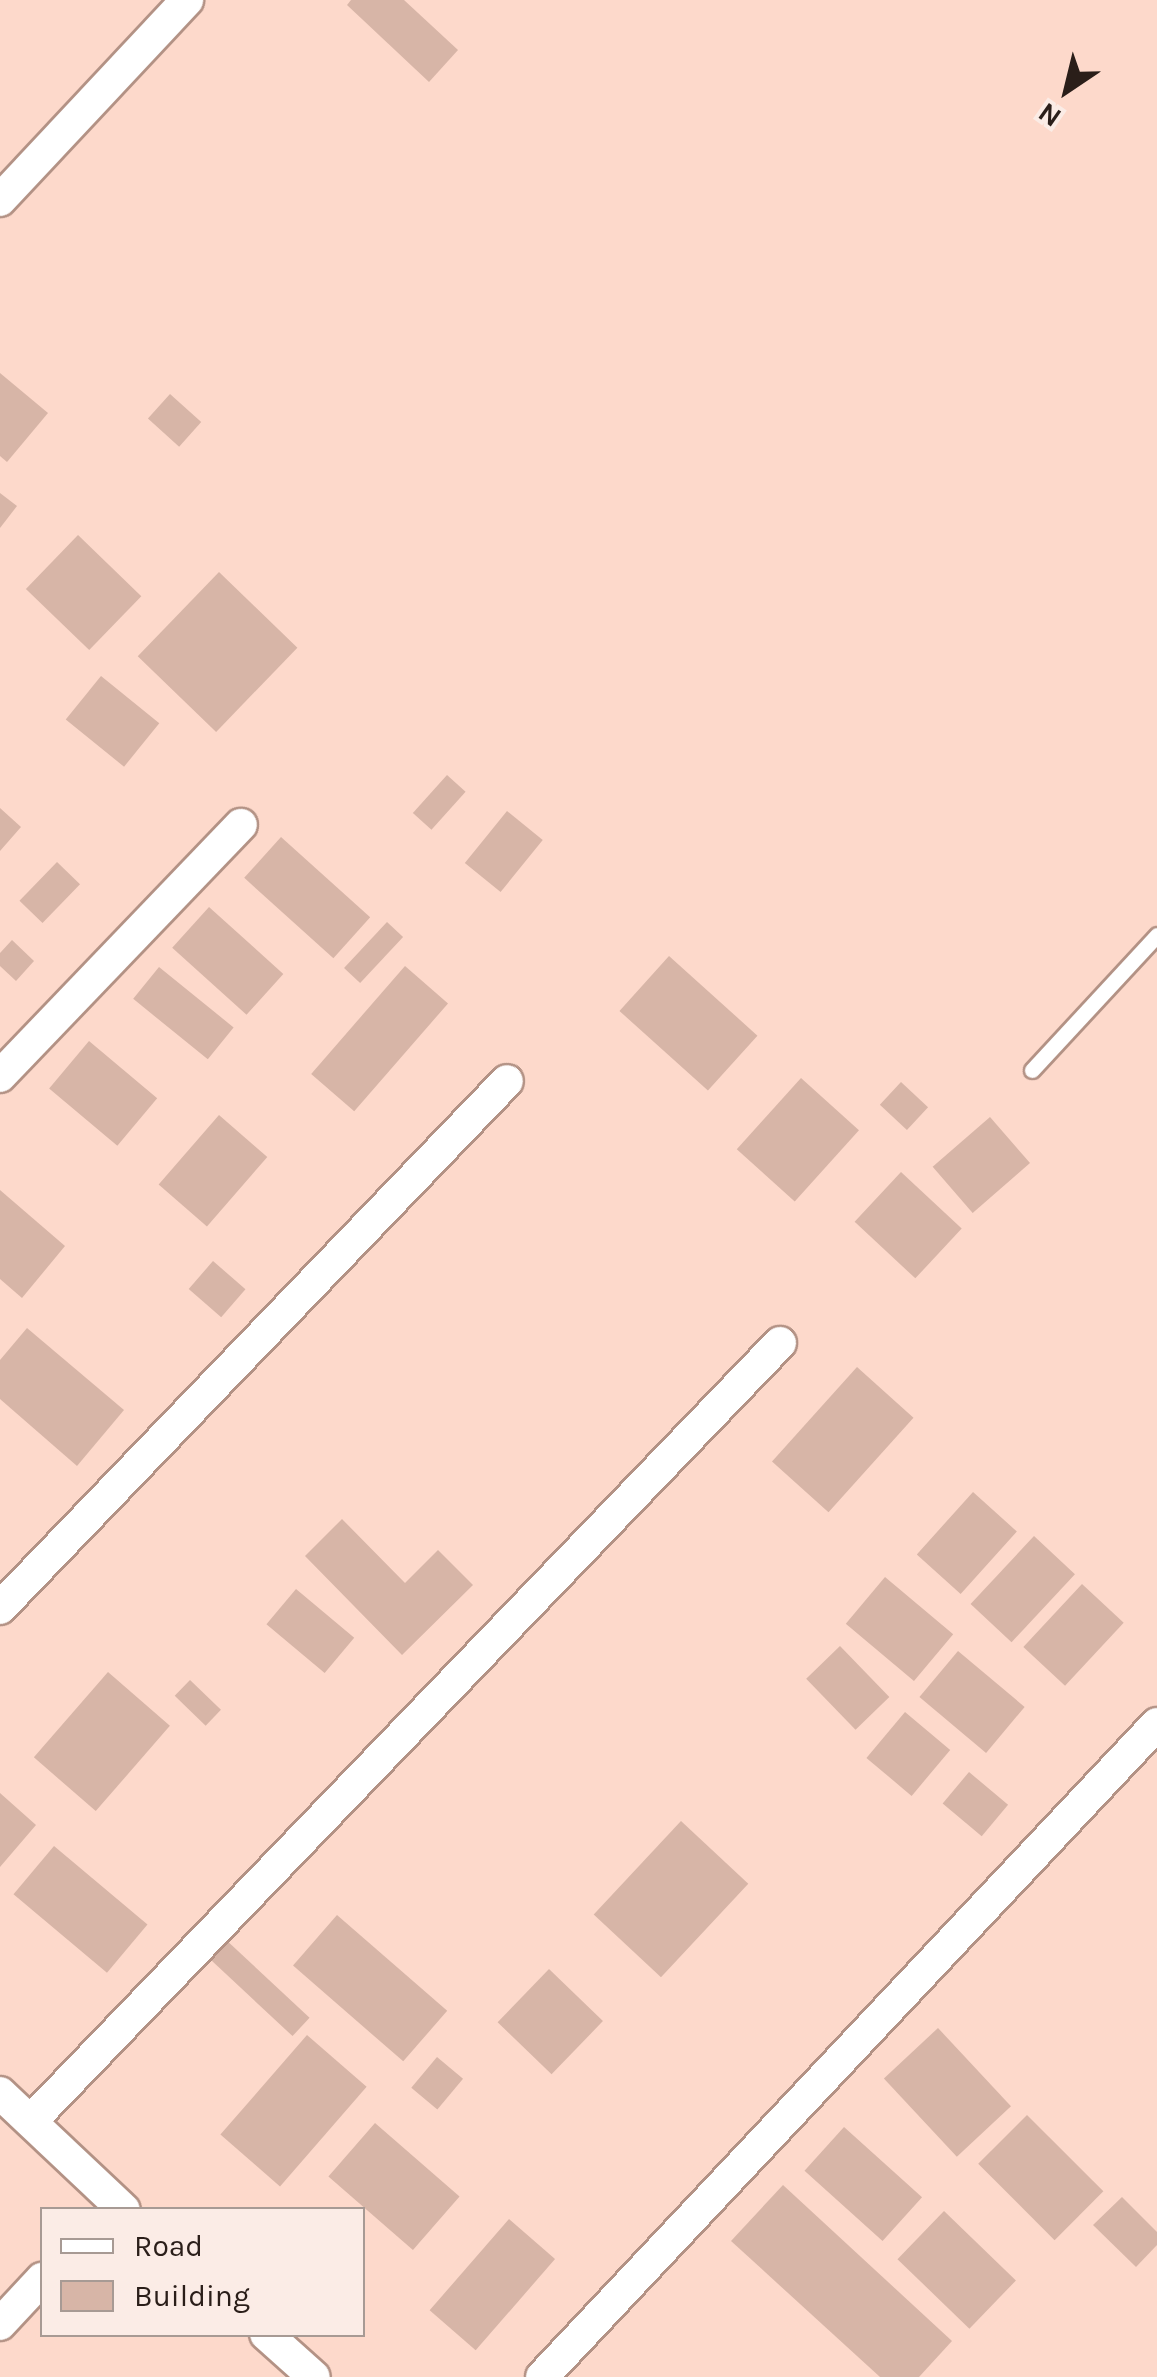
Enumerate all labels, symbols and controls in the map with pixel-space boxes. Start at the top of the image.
north arrow [1017,40,1117,140]
text: N [1032,96,1067,134]
legend [40,2207,365,2337]
text: Road [134,2228,203,2264]
text: Building [134,2278,250,2314]

